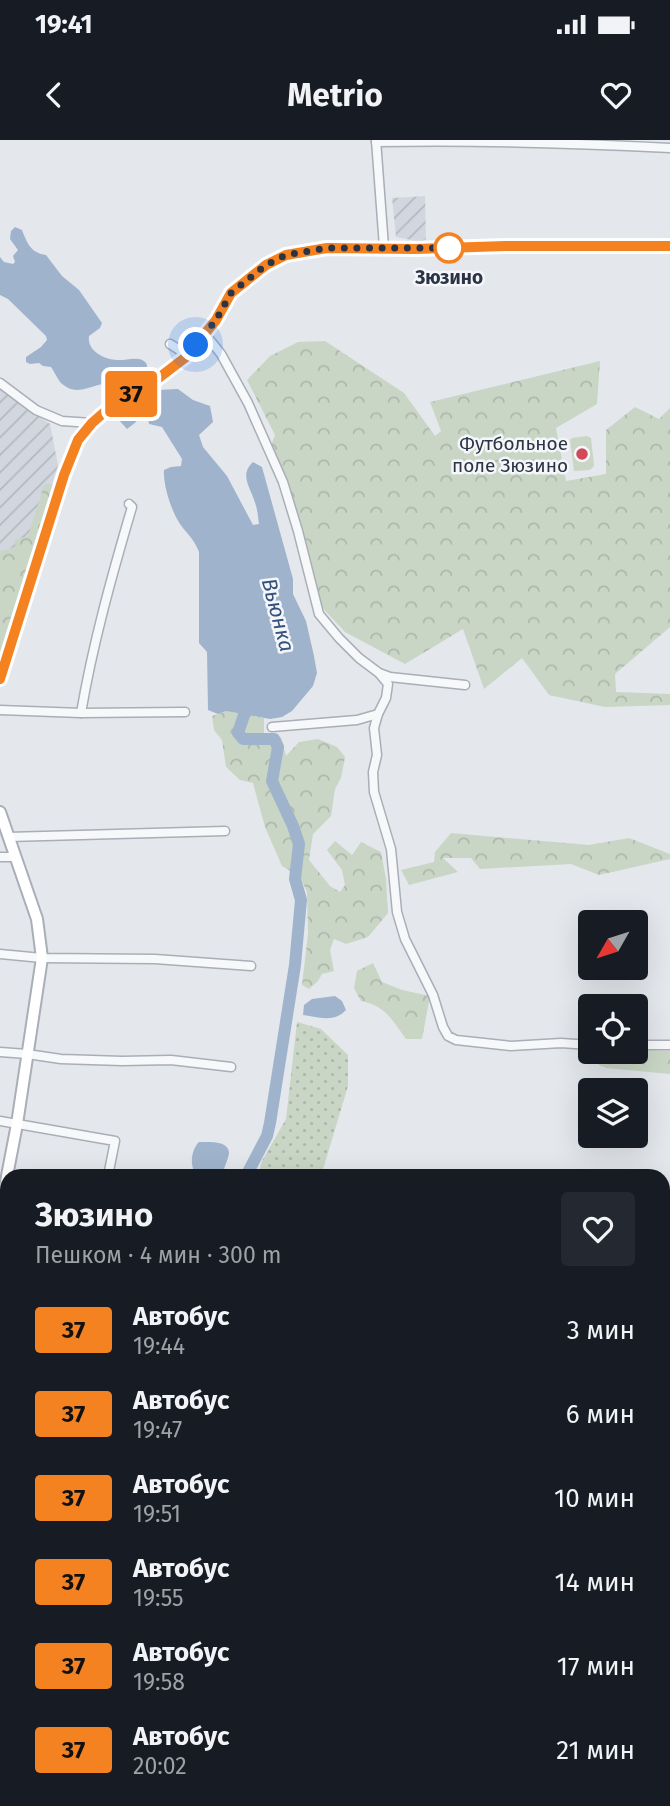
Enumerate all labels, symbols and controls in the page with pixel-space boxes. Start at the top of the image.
text: 19:41 [35,9,93,40]
icon: back [35,76,73,114]
text: Metrio [287,76,383,114]
icon: heart [597,76,635,114]
marker: Зюзино [434,233,464,263]
place label: Зюзино [414,266,483,289]
your location [178,327,213,362]
line badge: 37 [100,371,162,417]
text: 37 [119,380,143,408]
place label: Футбольное поле Зюзино [452,432,568,477]
marker: Футбольное поле Зюзино [574,446,590,462]
water label: Вьюнка [256,575,300,655]
north arrow [578,910,648,980]
map controls [578,910,648,1148]
button: locate [578,994,648,1064]
button: layers [578,1078,648,1148]
button: heart [561,1192,635,1266]
text: Зюзино [35,1195,153,1235]
text: Пешком · 4 мин · 300 m [35,1241,282,1269]
text: Автобус [133,1301,230,1332]
text: 3 мин [567,1315,635,1346]
text: 37 [62,1316,85,1344]
text: 19:44 [133,1332,185,1360]
text: Автобус [133,1385,230,1416]
text: 6 мин [566,1399,635,1430]
text: 37 [62,1400,85,1428]
text: 19:47 [133,1416,182,1444]
text: Автобус [133,1469,230,1500]
text: 10 мин [554,1483,635,1514]
text: 37 [62,1484,85,1512]
text: 19:51 [133,1500,181,1528]
text: Автобус [133,1553,230,1584]
text: 14 мин [555,1567,635,1598]
text: 37 [62,1568,85,1596]
text: 19:55 [133,1584,184,1612]
text: Автобус [133,1637,230,1668]
text: 17 мин [557,1651,635,1682]
text: 37 [62,1652,85,1680]
text: 19:58 [133,1668,185,1696]
text: Автобус [133,1721,230,1752]
text: 21 мин [556,1735,635,1766]
text: 37 [62,1736,85,1764]
text: 20:02 [133,1752,187,1780]

